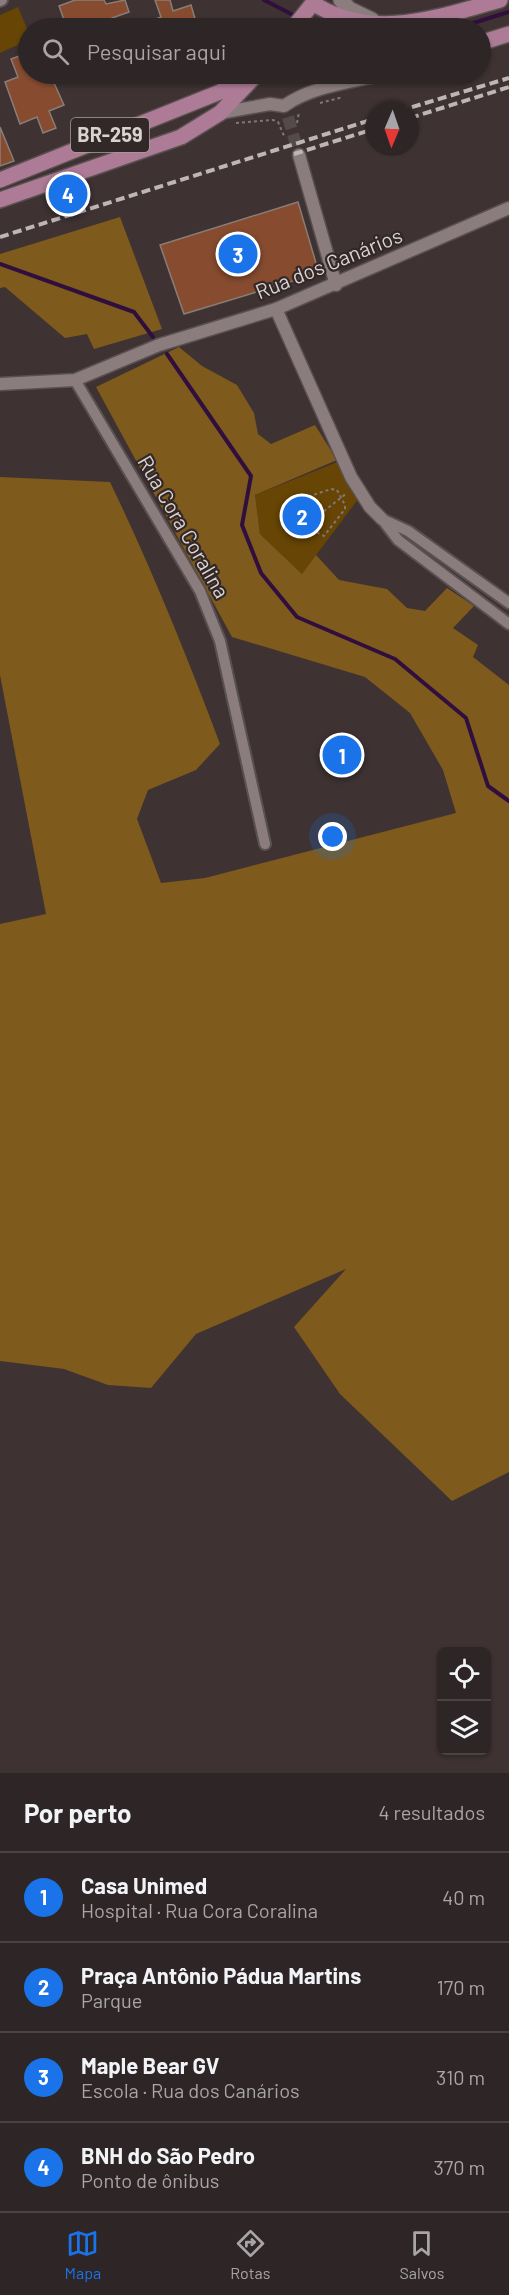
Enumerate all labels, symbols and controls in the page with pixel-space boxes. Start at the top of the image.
search box [18,18,491,84]
icon: search [39,35,72,68]
text: Pesquisar aqui [87,38,226,64]
north arrow [365,102,419,156]
road number: BR-259 [71,118,149,152]
pin: 4 [48,172,88,216]
street label: Rua dos Canários [251,222,406,303]
pin: 3 [218,232,258,276]
street label: Rua Cora Coralina [133,451,235,602]
pin: 2 [282,494,322,538]
pin: 1 [322,732,362,777]
your location [318,822,347,851]
map controls [437,1647,491,1755]
button: locate [437,1647,491,1701]
button: layers [437,1701,491,1755]
text: Por perto [24,1797,132,1828]
text: 4 resultados [378,1800,485,1824]
text: Casa Unimed [81,1872,207,1898]
text: 1 [40,1885,47,1909]
text: 40 m [442,1885,485,1909]
text: Hospital · Rua Cora Coralina [81,1898,318,1922]
text: Praça Antônio Pádua Martins [81,1962,361,1988]
text: 2 [38,1975,49,1999]
text: 170 m [437,1975,485,1999]
text: Parque [81,1988,142,2012]
text: Maple Bear GV [81,2052,219,2078]
text: 3 [38,2065,49,2089]
text: 310 m [436,2065,485,2089]
text: Escola · Rua dos Canários [81,2078,300,2102]
text: BNH do São Pedro [81,2142,255,2168]
text: 4 [37,2155,50,2179]
text: 370 m [433,2155,485,2179]
text: Ponto de ônibus [81,2168,219,2192]
tab: Mapa [65,2227,101,2282]
tab: Rotas [230,2227,270,2282]
tab: Salvos [400,2227,444,2282]

